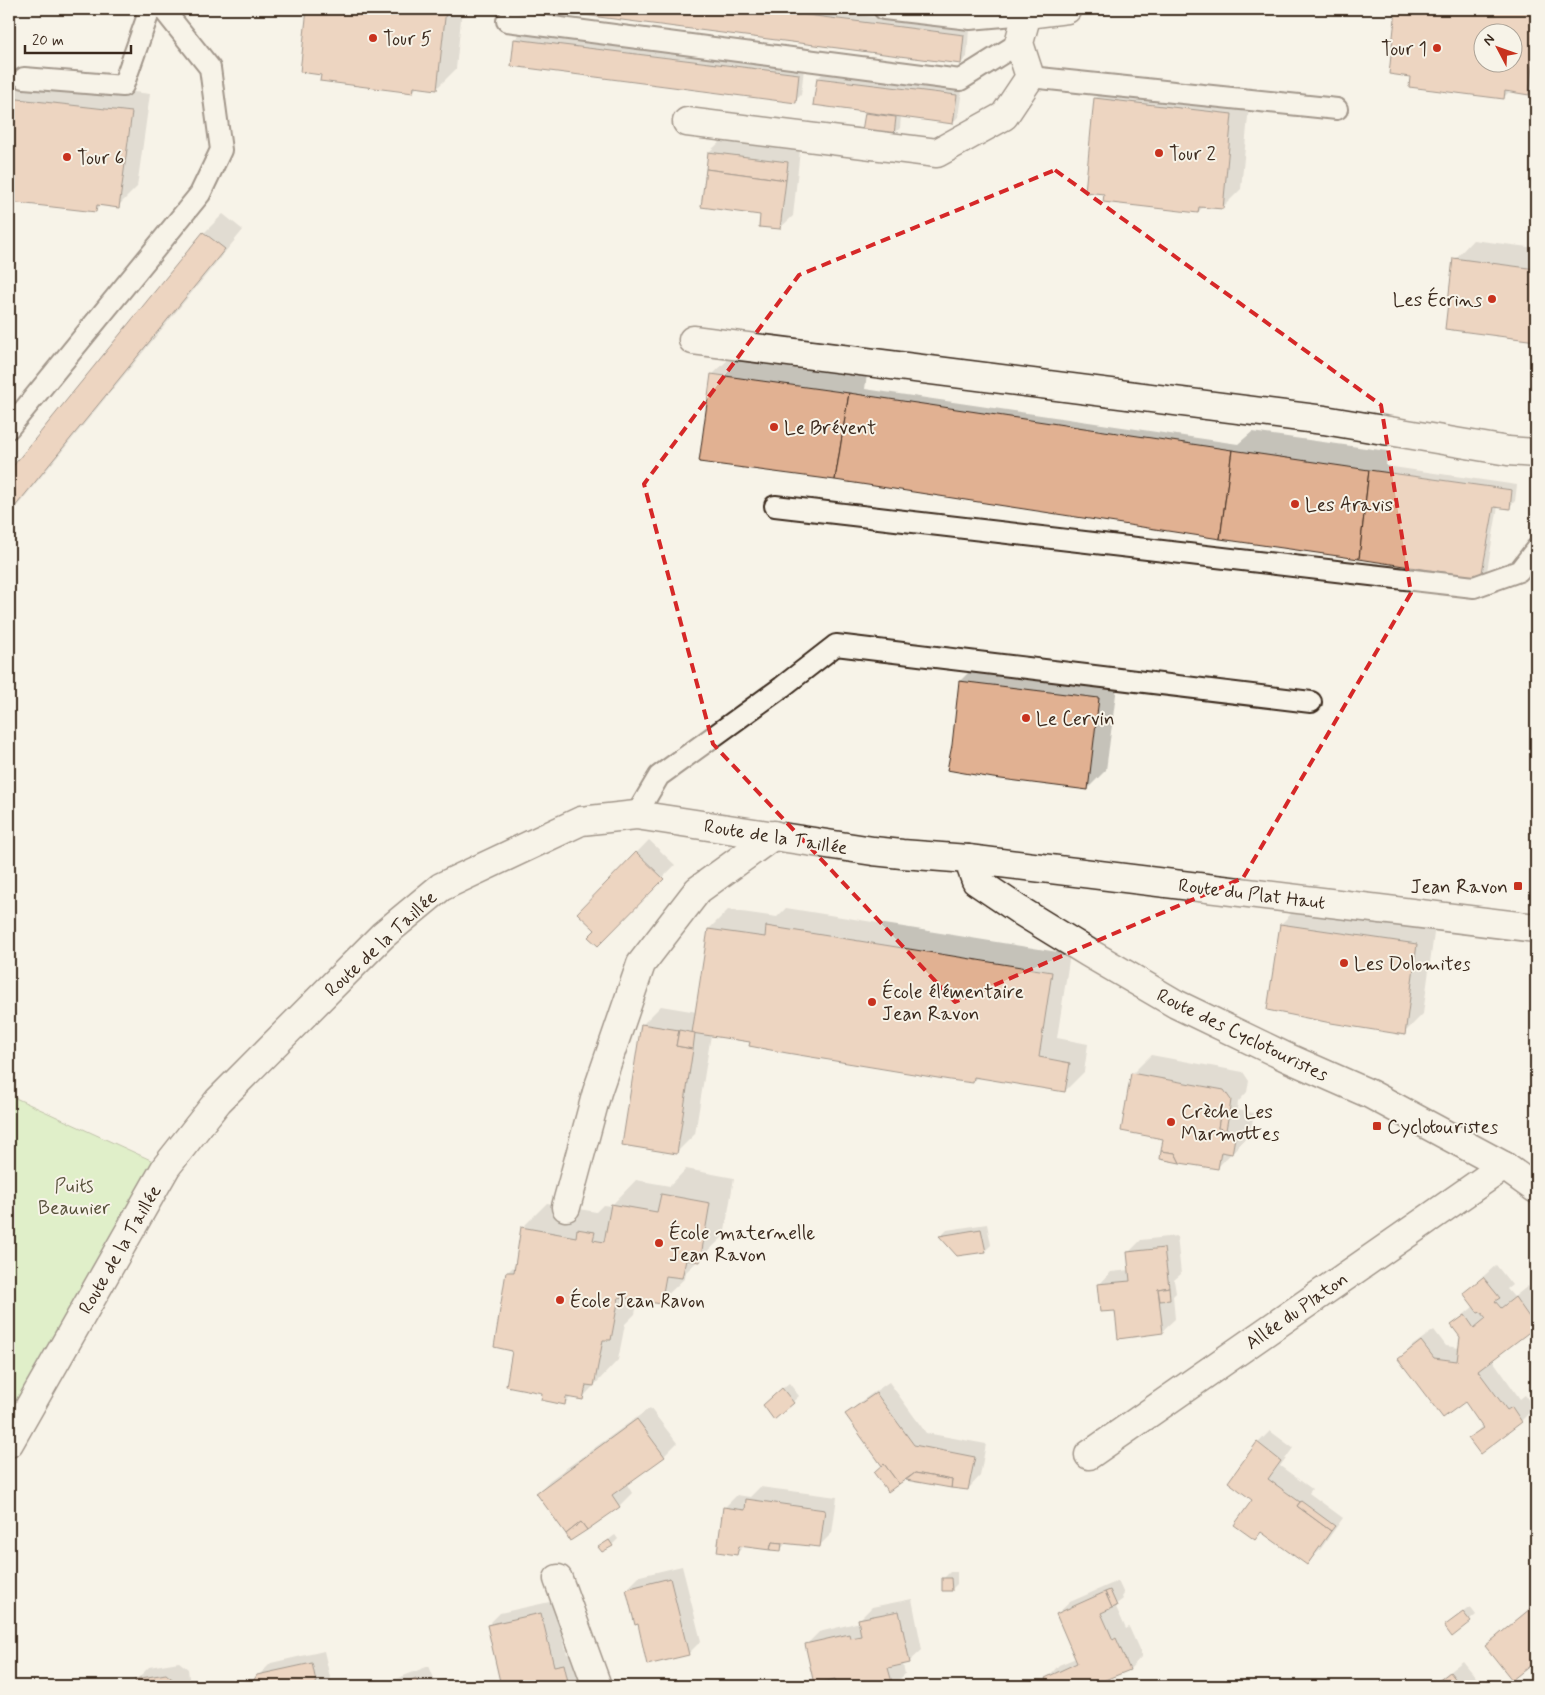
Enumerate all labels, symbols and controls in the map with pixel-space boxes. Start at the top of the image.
scale bar [25,22,131,54]
north arrow [1472,22,1522,72]
place label: Tour 5 [383,27,432,52]
text: 20 m [32,31,64,51]
text: N [1479,31,1499,50]
marker: Tour 5 [367,32,379,44]
place label: Tour 1 [1381,37,1427,62]
marker: Tour 1 [1431,42,1443,54]
place label: Tour 2 [1169,142,1216,167]
place label: Tour 6 [77,146,124,171]
marker: Tour 2 [1153,147,1165,159]
marker: Tour 6 [61,151,73,163]
place label: Les Écrins [1393,287,1483,313]
marker: Les Écrins [1486,293,1498,305]
place label: Le Brévent [784,416,876,441]
marker: Le Brévent [768,421,780,433]
place label: Les Aravis [1305,493,1393,518]
marker: Les Aravis [1289,498,1301,510]
place label: Le Cervin [1036,707,1115,732]
marker: Le Cervin [1020,712,1032,724]
street label: Route de la Taillée [702,814,849,861]
street label: Route du Plat Haut [1177,873,1327,916]
place label: Jean Ravon [1411,875,1508,900]
marker: Jean Ravon [1512,880,1524,892]
street label: Route de la Taillée [319,886,443,1003]
place label: Les Dolomites [1354,952,1471,977]
marker: Les Dolomites [1338,957,1350,969]
place label: École élémentaire Jean Ravon [882,979,1024,1027]
street label: Route des Cyclotouristes [1153,983,1333,1088]
marker: École élémentaire Jean Ravon [866,996,878,1008]
place label: Crèche Les Marmottes [1181,1100,1280,1147]
place label: Cyclotouristes [1387,1115,1499,1140]
marker: Crèche Les Marmottes [1165,1116,1177,1128]
marker: Cyclotouristes [1371,1120,1383,1132]
park label: Puits Beaunier [38,1174,110,1221]
street label: Route de la Taillée [73,1181,167,1319]
place label: École maternelle Jean Ravon [669,1220,815,1268]
marker: École maternelle Jean Ravon [653,1237,665,1249]
street label: Allée du Platon [1241,1267,1353,1356]
place label: École Jean Ravon [570,1288,705,1314]
marker: École Jean Ravon [554,1294,566,1306]

